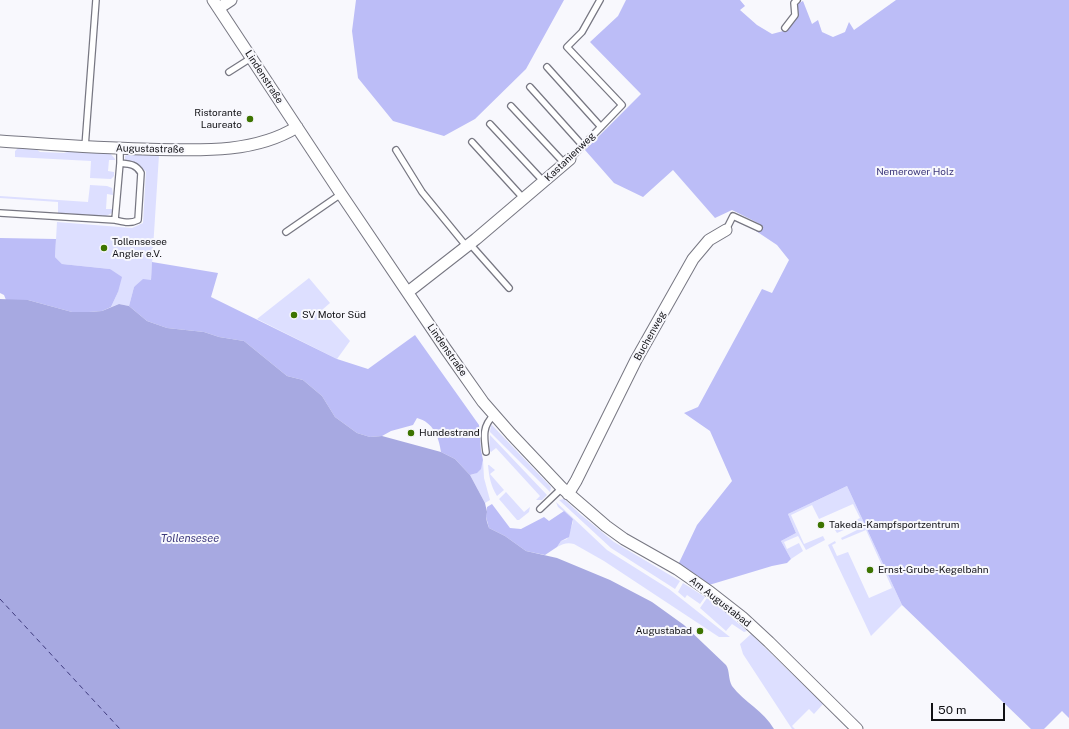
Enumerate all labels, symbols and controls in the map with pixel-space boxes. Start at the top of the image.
street label: Lindenstraße [242,48,286,106]
place label: Ristorante Laureato [194,107,242,130]
marker: Ristorante Laureato [245,114,255,124]
street label: Kastanienweg [542,130,598,184]
street label: Augustastraße [116,142,184,156]
park label: Nemerower Holz [876,166,954,178]
place label: Tollensesee Angler e.V. [112,236,167,260]
marker: Tollensesee Angler e.V. [99,243,109,253]
place label: SV Motor Süd [302,309,366,321]
street label: Buchenweg [632,309,668,363]
marker: SV Motor Süd [289,310,299,320]
street label: Lindenstraße [425,322,469,378]
place label: Hundestrand [419,427,480,439]
marker: Hundestrand [406,428,416,438]
place label: Takeda-Kampfsportzentrum [829,519,959,531]
marker: Takeda-Kampfsportzentrum [816,520,826,530]
water label: Tollensesee [161,532,219,546]
place label: Ernst-Grube-Kegelbahn [878,564,989,576]
marker: Ernst-Grube-Kegelbahn [865,565,875,575]
street label: Am Augustabad [687,574,753,630]
place label: Augustabad [636,625,692,637]
marker: Augustabad [695,626,705,636]
scale bar [933,695,1007,721]
text: 50 m [938,703,966,717]

